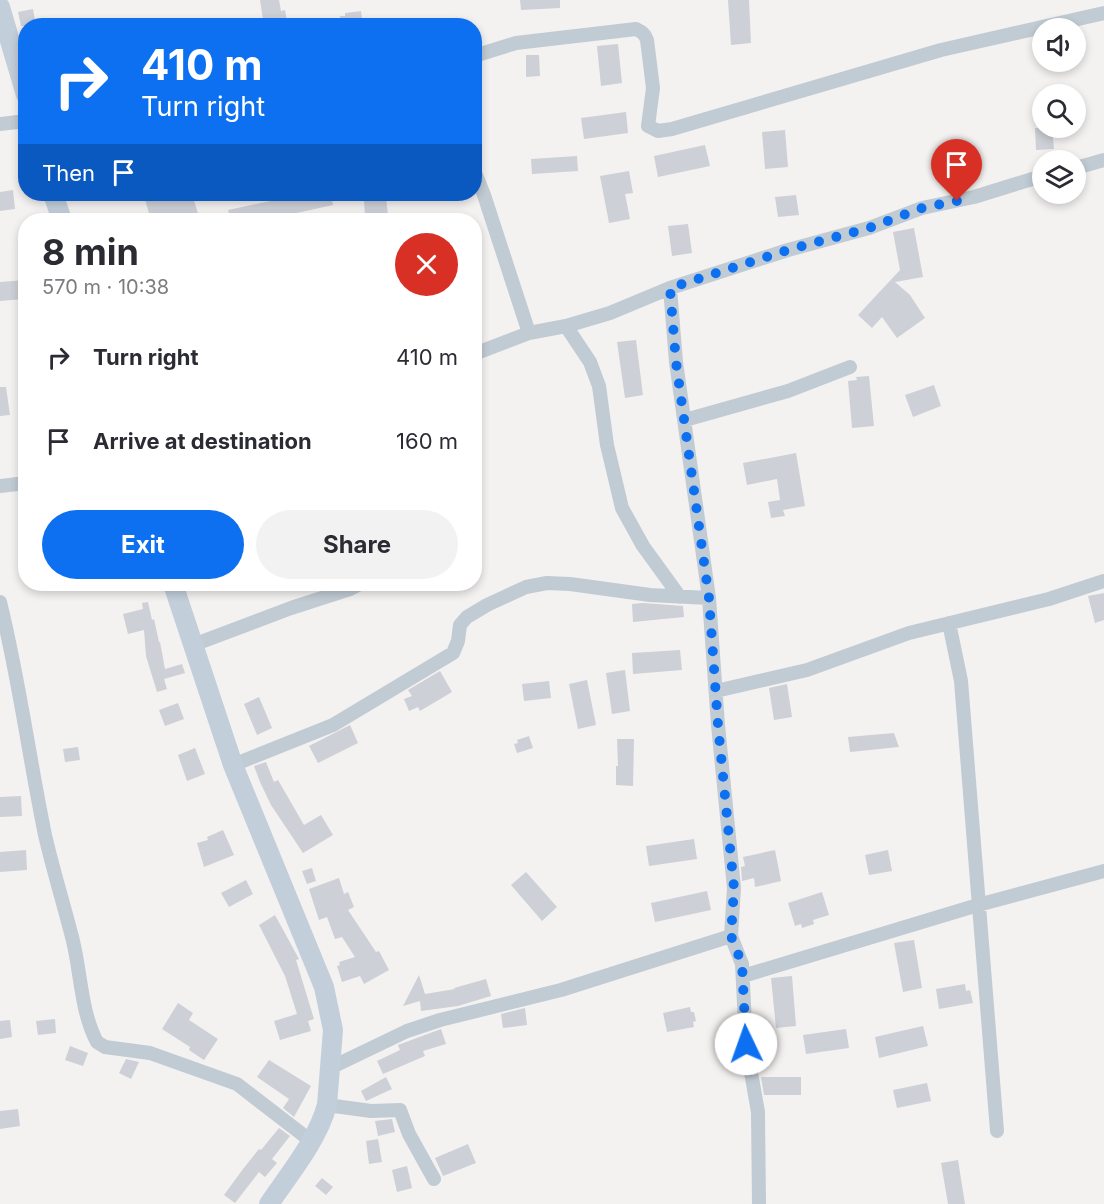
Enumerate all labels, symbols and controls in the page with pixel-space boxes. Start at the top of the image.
map controls [1032,18,1086,204]
button: sound [1032,18,1086,72]
text: 410 m [141,39,263,90]
icon: right [42,42,120,120]
button: search [1032,84,1086,138]
text: Turn right [141,90,265,123]
pin [931,139,982,201]
icon: arrive [940,148,973,181]
button: layers [1032,150,1086,204]
icon: arrive [107,156,140,189]
text: Then [42,160,95,186]
text: 8 min [42,230,139,274]
button: close [395,233,458,296]
text: 570 m · 10:38 [42,275,169,299]
icon: right [42,341,75,374]
text: Turn right [93,344,199,370]
text: 410 m [396,344,458,370]
icon: arrive [42,425,75,458]
text: Arrive at destination [93,428,312,454]
text: 160 m [396,428,458,454]
button: Exit [42,510,244,579]
button: Share [256,510,458,579]
position arrow [714,1012,778,1076]

